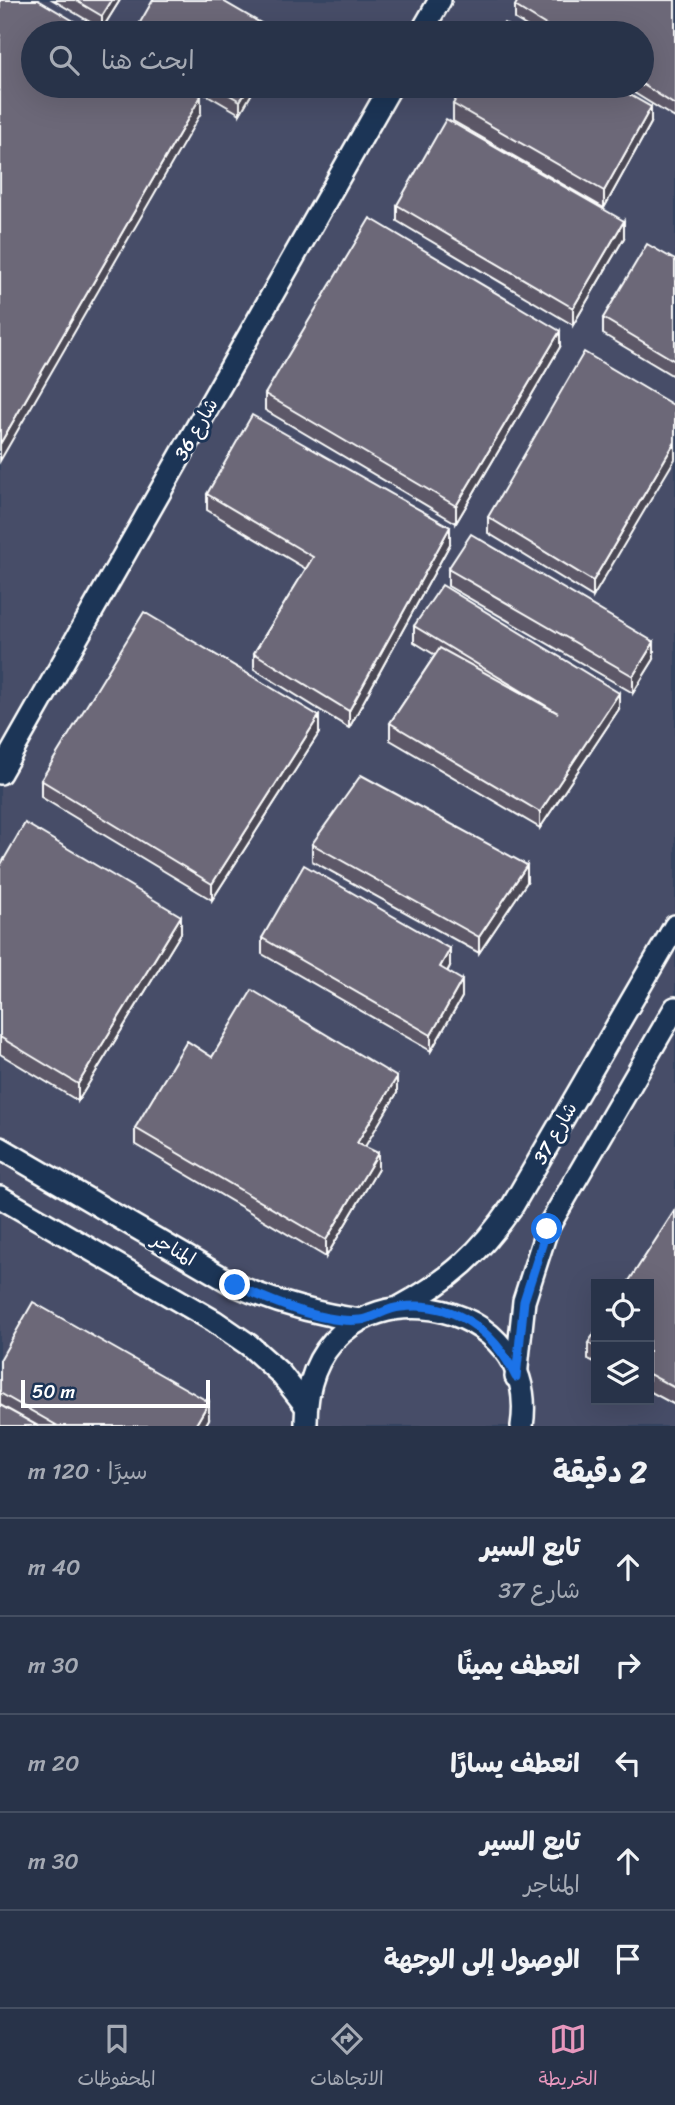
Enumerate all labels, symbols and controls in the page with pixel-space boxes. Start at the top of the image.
search box [21,21,654,98]
text: ابحث هنا [101,37,195,83]
icon: search [45,41,83,79]
street label: شارع 36 [165,392,227,466]
street label: شارع 37 [524,1096,586,1170]
route start [531,1213,562,1244]
street label: المناجر [144,1222,202,1275]
route end [219,1269,250,1300]
map controls [591,1279,654,1405]
button: locate [591,1279,654,1342]
button: layers [591,1342,654,1405]
text: 50 m [32,1375,75,1408]
scale bar [21,1377,210,1409]
text: 2 دقيقة [553,1445,647,1499]
text: سيرًا · 120 m [28,1451,148,1492]
text: تابع السير [481,1524,580,1570]
text: 40 m [28,1547,81,1588]
icon: ahead [609,1548,647,1586]
text: شارع 37 [498,1570,580,1611]
text: انعطف يمينًا [457,1642,580,1688]
text: 30 m [28,1645,79,1686]
icon: right [609,1646,647,1684]
text: انعطف يسارًا [450,1740,580,1786]
text: 20 m [28,1743,79,1784]
icon: left [609,1744,647,1782]
text: تابع السير [481,1818,580,1864]
text: 30 m [28,1841,79,1882]
icon: ahead [609,1842,647,1880]
text: المناجر [524,1864,580,1905]
text: الوصول إلى الوجهة [384,1936,580,1982]
icon: arrive [609,1940,647,1978]
tab: المحفوظات [77,2020,156,2095]
tab: الاتجاهات [310,2020,384,2095]
tab: الخريطة [538,2020,598,2095]

